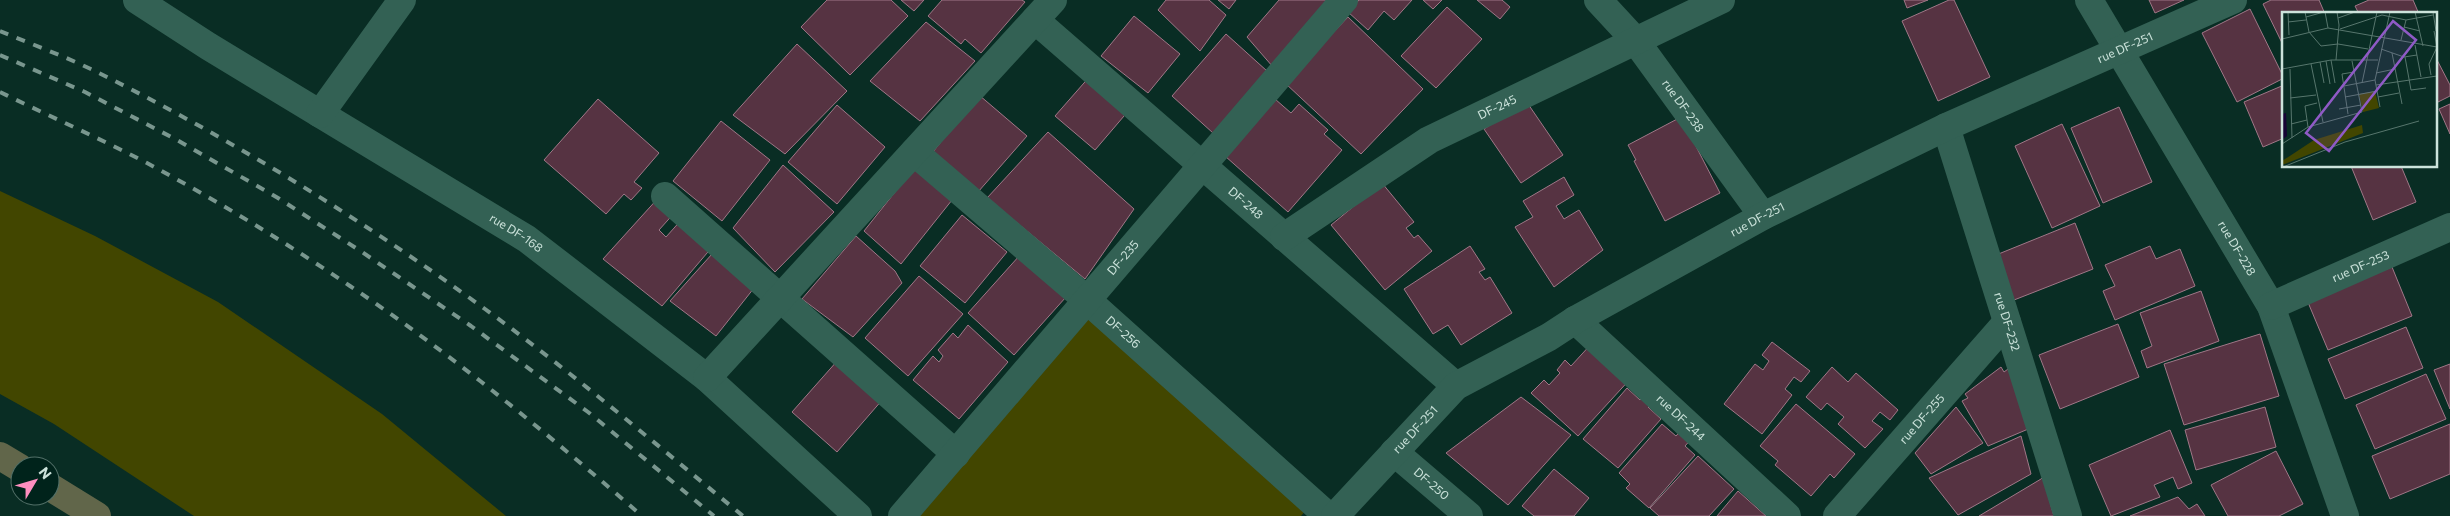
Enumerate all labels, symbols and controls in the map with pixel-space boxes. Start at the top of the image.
inset map [2282,12,2438,168]
street label: rue DF-251 [2095,28,2155,65]
street label: rue DF-238 [1660,76,1708,134]
street label: DF-245 [1475,91,1518,122]
street label: DF-248 [1226,183,1267,221]
street label: rue DF-251 [1727,199,1786,239]
street label: rue DF-168 [487,210,546,255]
street label: rue DF-228 [2216,218,2259,278]
street label: DF-235 [1104,237,1141,277]
street label: rue DF-253 [2329,247,2391,284]
street label: rue DF-232 [1992,290,2024,353]
street label: DF-256 [1104,312,1144,351]
street label: rue DF-244 [1654,391,1709,443]
street label: rue DF-255 [1896,391,1947,446]
street label: rue DF-251 [1389,402,1440,455]
north arrow [10,456,60,506]
text: N [36,463,56,482]
street label: DF-250 [1411,464,1453,502]

